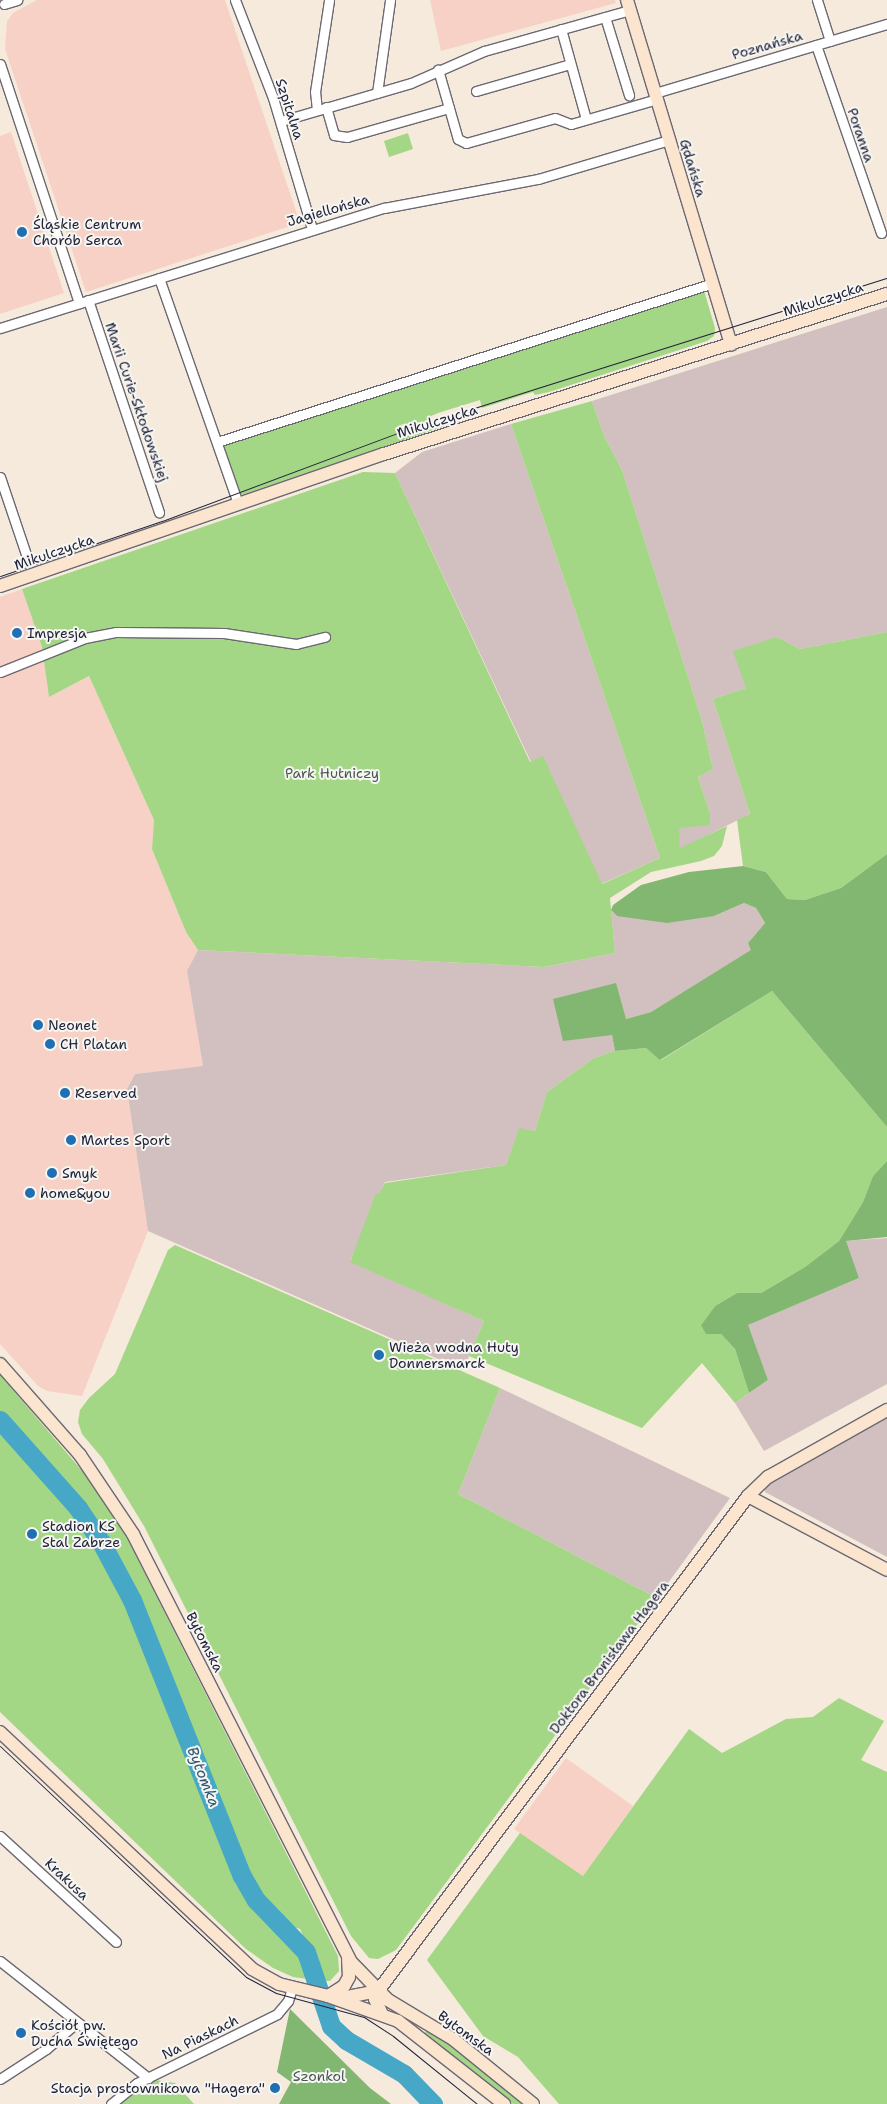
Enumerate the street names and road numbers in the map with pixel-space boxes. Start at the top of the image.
street label: Poznańska [730,27,804,63]
street label: Szpitalna [272,76,308,142]
street label: Poranna [844,106,878,164]
street label: Gdańska [676,137,710,199]
street label: Jagiellońska [285,190,371,230]
street label: Mikulczycka [781,278,865,320]
street label: Marii Curie-Skłodowskiej [102,320,172,484]
street label: Mikulczycka [395,401,479,441]
street label: Mikulczycka [12,531,96,573]
street label: Doktora Bronisława Hagera [546,1577,672,1737]
street label: Bytomska [183,1609,227,1675]
street label: Krakusa [42,1854,92,1904]
street label: Bytomska [435,2007,497,2059]
street label: Na Piaskach [159,2011,241,2063]

